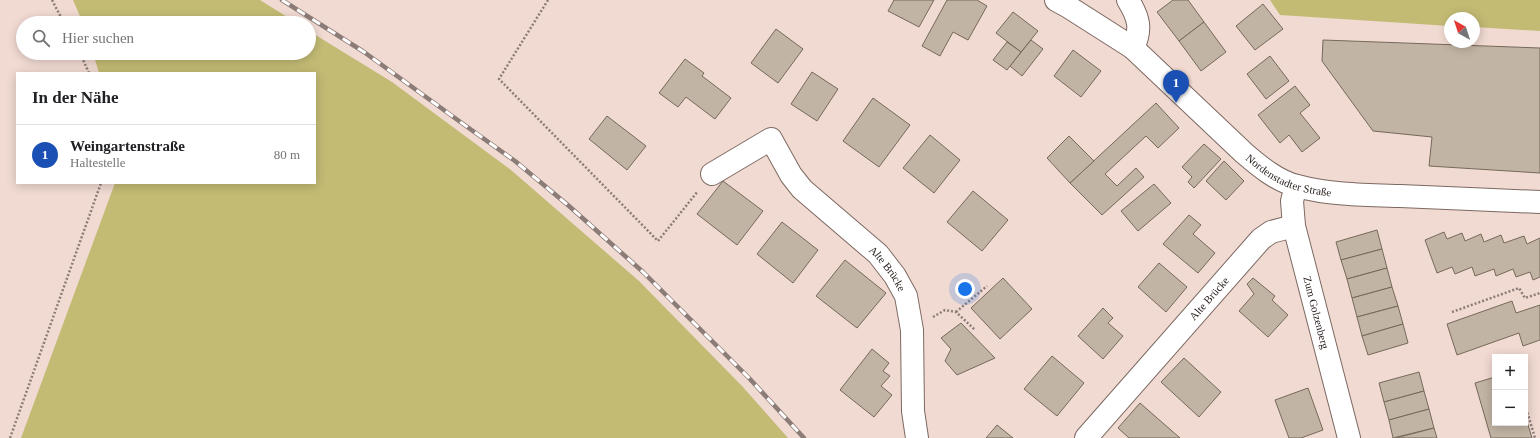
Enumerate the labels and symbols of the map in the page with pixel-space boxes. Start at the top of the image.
north arrow [1444,12,1480,48]
pin: 1 [1163,70,1189,103]
street label: Nordenstadter Straße [1244,151,1332,198]
street label: Alte Brücke [867,243,908,293]
street label: Alte Brücke [1187,274,1231,322]
street label: Zum Golzenberg [1301,275,1332,351]
your location [955,279,975,299]

